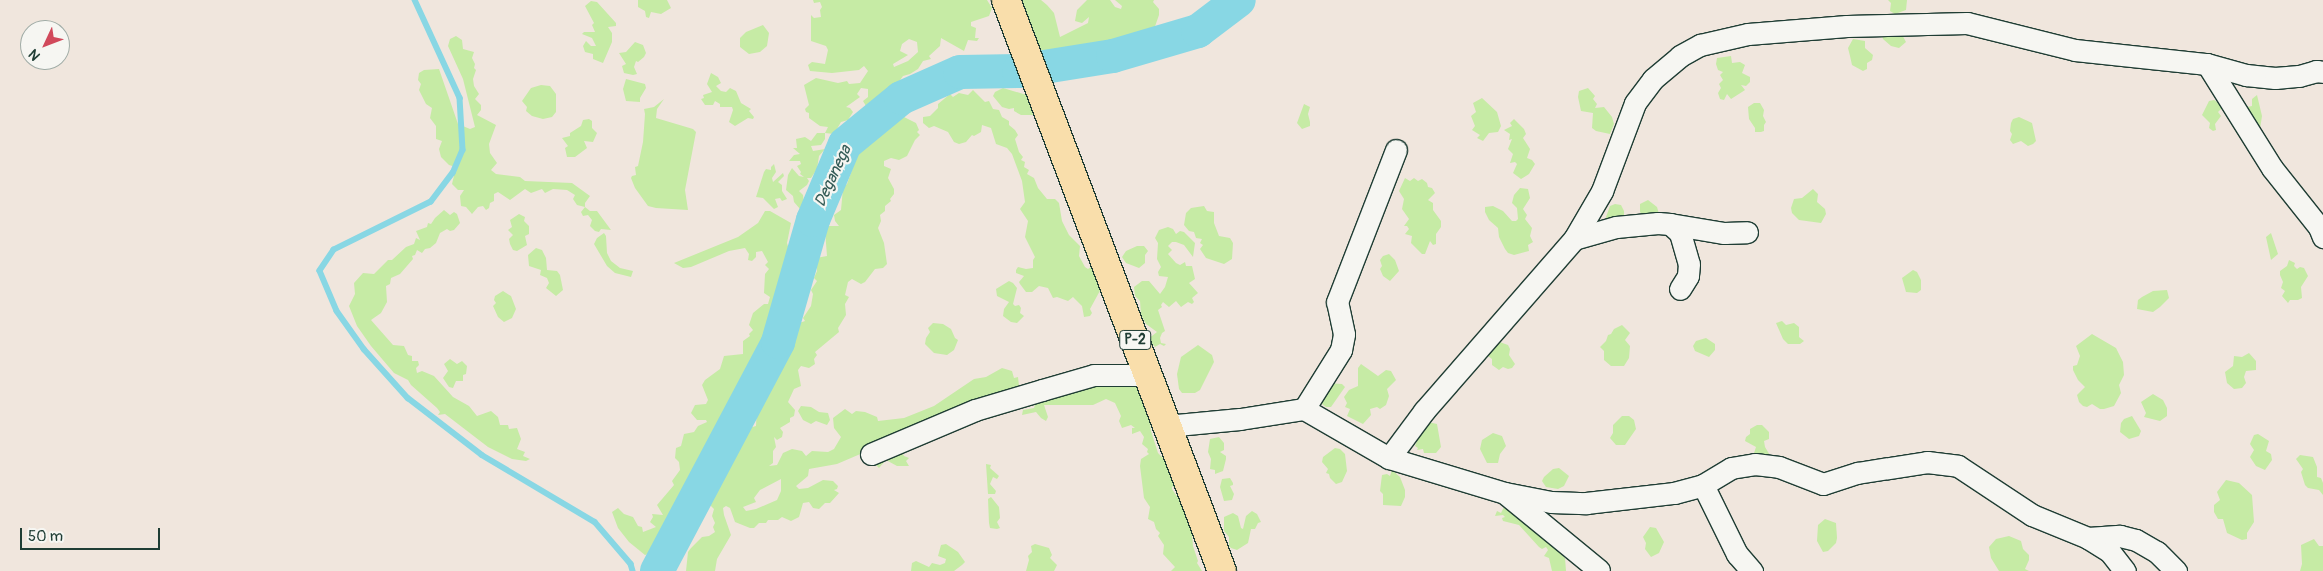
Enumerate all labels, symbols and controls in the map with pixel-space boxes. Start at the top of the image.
north arrow [20,20,70,70]
text: N [25,46,44,64]
water label: Deganega [810,142,856,210]
road number: P-2 [1119,328,1151,352]
scale bar [22,518,162,550]
text: 50 m [28,527,63,546]

